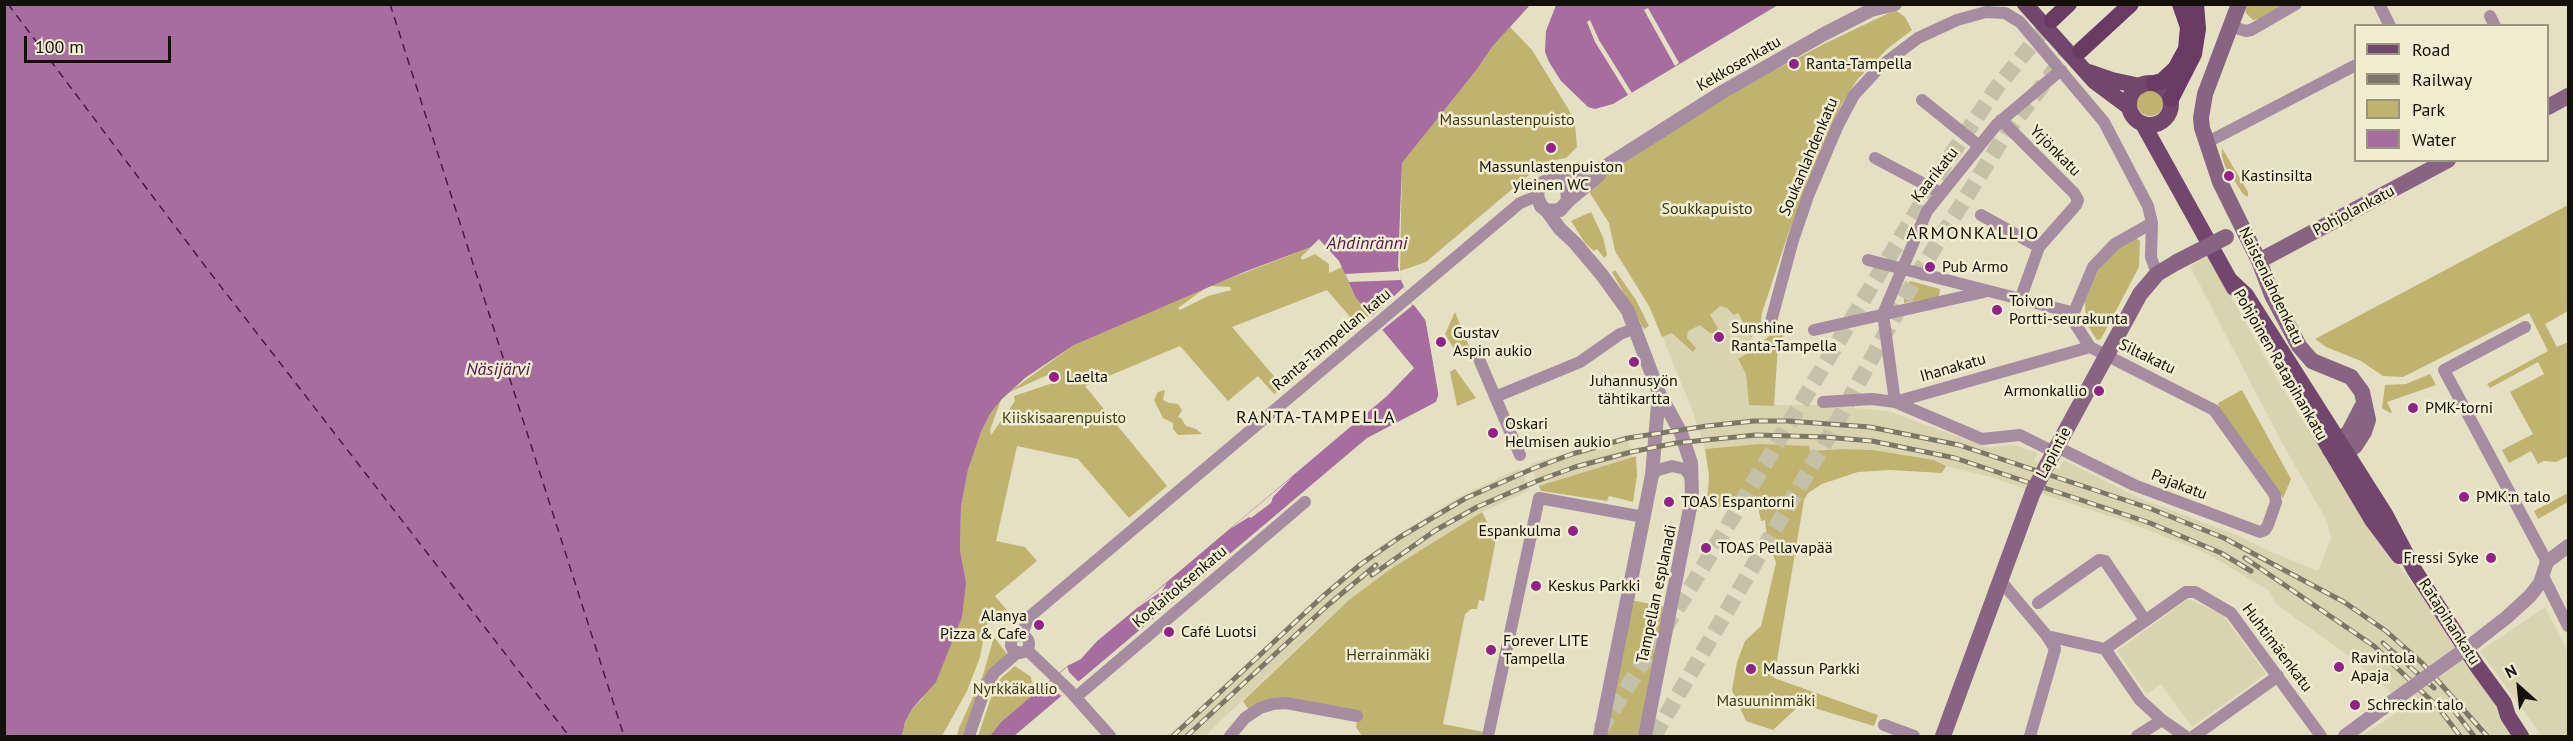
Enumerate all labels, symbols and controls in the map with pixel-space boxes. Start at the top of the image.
scale bar [27,24,174,62]
legend [2354,24,2549,162]
street label: Kekkosenkatu [1693,32,1785,96]
text: 100 m [35,35,84,58]
text: Road [2412,38,2450,61]
place label: Ranta-Tampella [1806,54,1912,74]
marker: Ranta-Tampella [1787,57,1801,71]
text: Railway [2412,68,2472,91]
street label: Soukanlahdenkatu [1775,95,1843,219]
text: Park [2412,98,2445,121]
park label: Massunlastenpuisto [1439,110,1575,130]
street label: Yrjönkatu [2025,121,2085,181]
text: Water [2412,128,2456,151]
marker: Massunlastenpuiston yleinen WC [1544,141,1558,155]
street label: Kaarikatu [1908,144,1962,206]
place label: Massunlastenpuiston yleinen WC [1479,157,1623,195]
place label: Kastinsilta [2241,166,2313,186]
marker: Kastinsilta [2222,169,2236,183]
street label: Pohjolankatu [2310,182,2398,240]
park label: Soukkapuisto [1661,199,1753,219]
district label: ARMONKALLIO [1906,223,2040,245]
street label: Naistenlahdenkatu [2234,224,2308,348]
water label: Ahdinränni [1327,233,1407,255]
place label: Pub Armo [1942,257,2008,277]
marker: Pub Armo [1923,260,1937,274]
street label: Ranta-Tampellan katu [1269,285,1395,395]
street label: Pohjoinen Ratapihankatu [2229,286,2331,444]
place label: Toivon Portti-seurakunta [2009,291,2128,329]
marker: Toivon Portti-seurakunta [1990,303,2004,317]
place label: Sunshine Ranta-Tampella [1731,318,1837,356]
place label: Gustav Aspin aukio [1453,323,1532,361]
marker: Sunshine Ranta-Tampella [1712,330,1726,344]
marker: Gustav Aspin aukio [1434,335,1448,349]
street label: Siltakatu [2116,335,2178,379]
street label: Ihanakatu [1918,349,1988,387]
marker: Juhannusyön tähtikartta [1627,355,1641,369]
water label: Näsijärvi [466,359,530,381]
place label: Laelta [1066,367,1108,387]
marker: Laelta [1047,370,1061,384]
place label: Juhannusyön tähtikartta [1590,371,1678,409]
place label: Armonkallio [2004,381,2087,401]
marker: Armonkallio [2092,384,2106,398]
place label: PMK-torni [2425,398,2493,418]
marker: PMK-torni [2406,401,2420,415]
district label: RANTA-TAMPELLA [1236,407,1396,429]
park label: Kiiskisaarenpuisto [1002,408,1126,428]
place label: Oskari Helmisen aukio [1505,414,1611,452]
street label: Lapintie [2033,424,2075,482]
marker: Oskari Helmisen aukio [1486,426,1500,440]
street label: Pajakatu [2148,466,2210,504]
place label: PMK:n talo [2476,487,2550,507]
marker: PMK:n talo [2457,490,2471,504]
place label: TOAS Espantorni [1681,492,1795,512]
marker: TOAS Espantorni [1662,495,1676,509]
place label: Espankulma [1478,521,1561,541]
street label: Tampellan esplanadi [1633,523,1681,665]
marker: Espankulma [1566,524,1580,538]
place label: TOAS Pellavapää [1718,538,1833,558]
marker: TOAS Pellavapää [1699,541,1713,555]
street label: Koelaitoksenkatu [1129,542,1231,632]
place label: Fressi Syke [2404,548,2479,568]
marker: Fressi Syke [2484,551,2498,565]
street label: Ratapihankatu [2414,575,2484,669]
place label: Keskus Parkki [1548,576,1641,596]
marker: Keskus Parkki [1529,579,1543,593]
street label: Huhtimäenkatu [2238,600,2316,696]
place label: Alanya Pizza & Cafe [940,606,1027,644]
marker: Alanya Pizza & Cafe [1032,618,1046,632]
place label: Café Luotsi [1181,622,1257,642]
marker: Café Luotsi [1162,625,1176,639]
place label: Forever LITE Tampella [1503,631,1589,669]
marker: Forever LITE Tampella [1484,643,1498,657]
park label: Herrainmäki [1346,645,1430,665]
place label: Ravintola Apaja [2351,648,2415,686]
north arrow [2489,657,2549,717]
place label: Massun Parkki [1763,659,1860,679]
marker: Ravintola Apaja [2332,660,2346,674]
text: N [2502,660,2520,682]
marker: Massun Parkki [1744,662,1758,676]
park label: Nyrkkäkallio [973,679,1057,699]
park label: Masuuninmäki [1716,691,1816,711]
place label: Schreckin talo [2367,695,2464,715]
marker: Schreckin talo [2348,698,2362,712]

